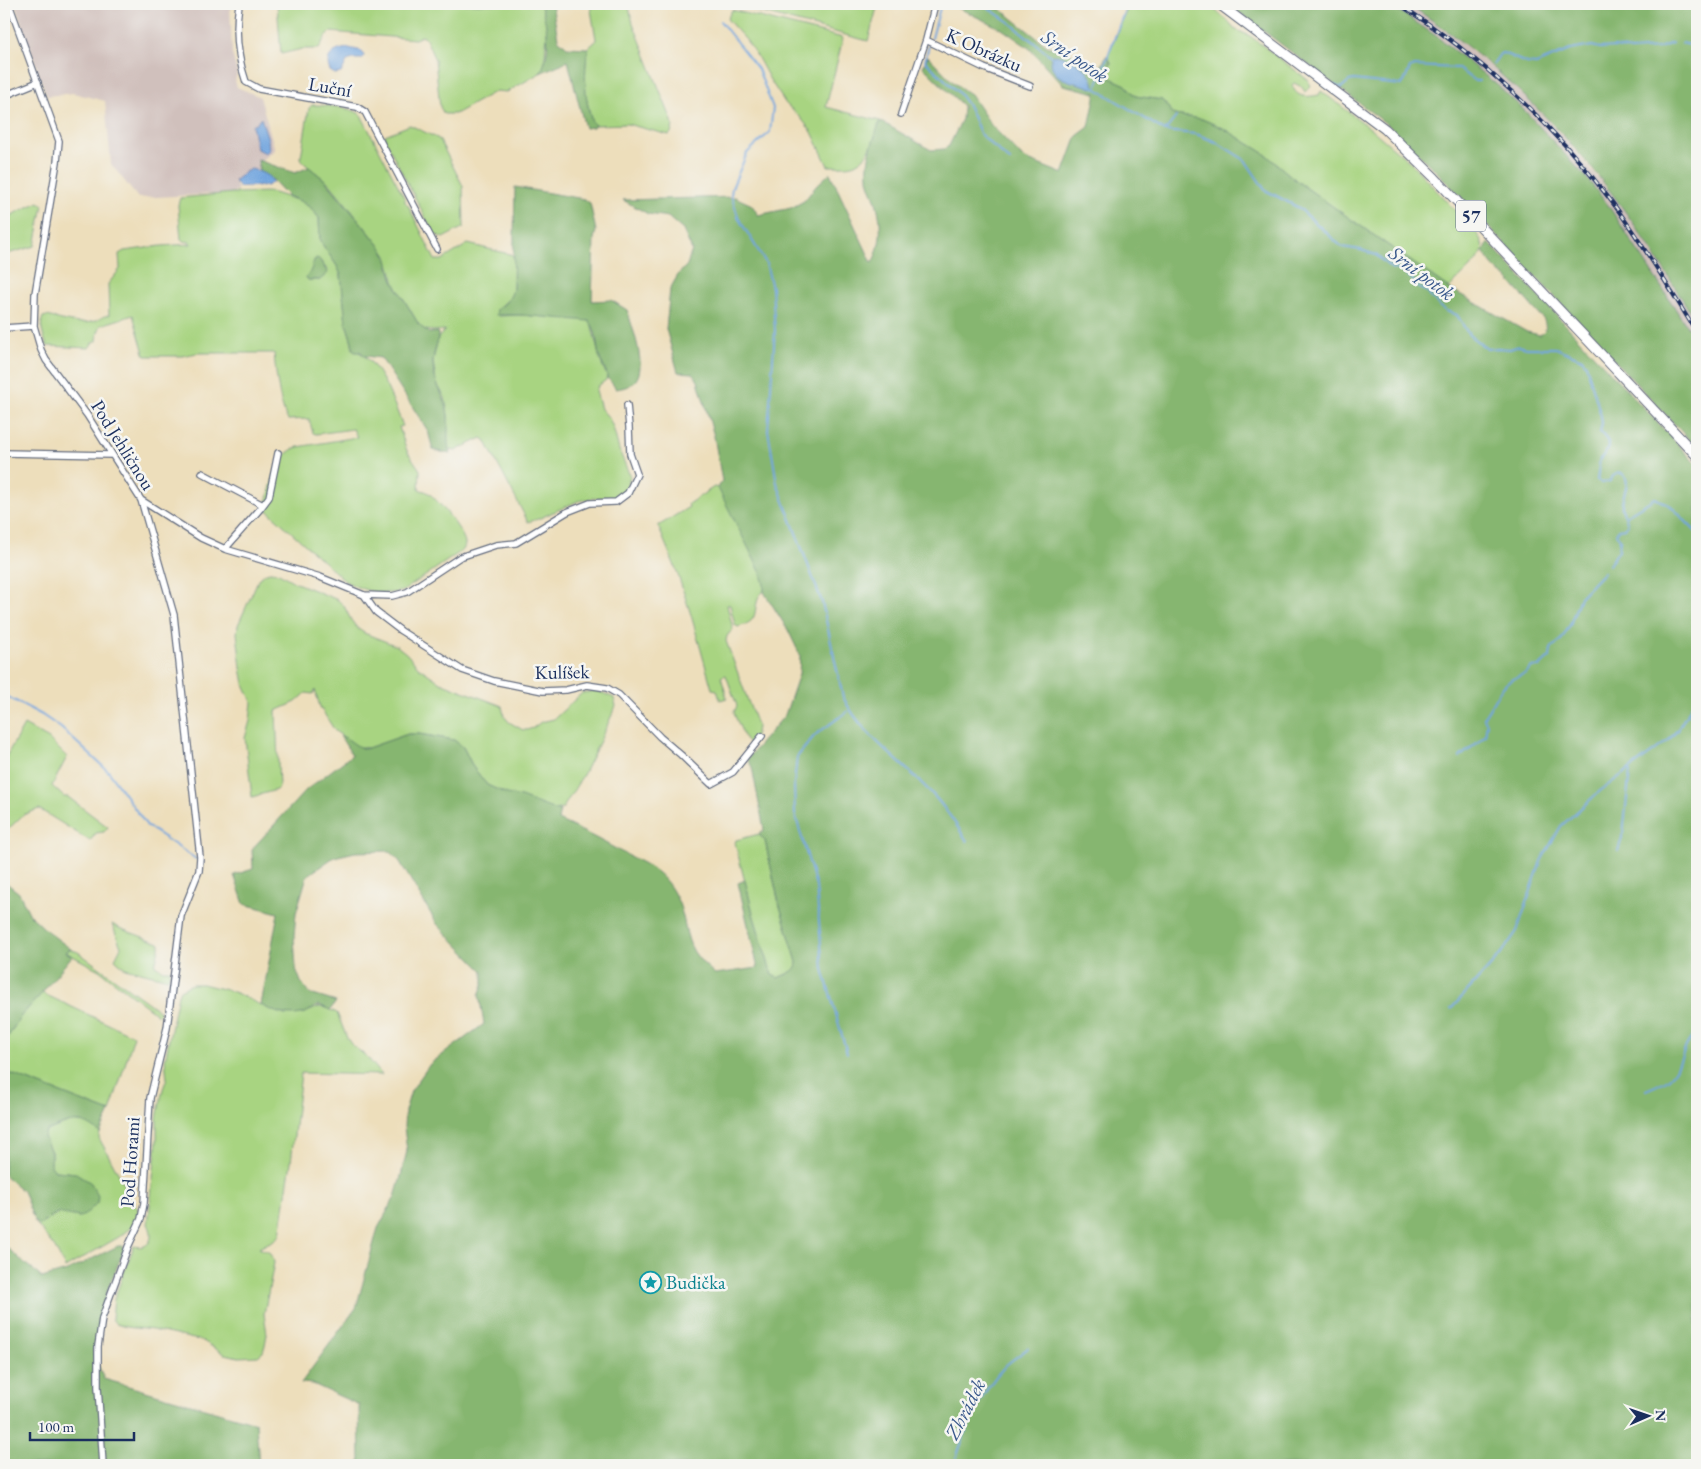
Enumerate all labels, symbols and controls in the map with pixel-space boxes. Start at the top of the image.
street label: K Obrázku [942,22,1026,78]
water label: Srní potok [1036,23,1114,88]
street label: Luční [307,71,354,103]
road number: 57 [1456,200,1486,232]
water label: Srní potok [1383,239,1460,306]
street label: Pod Jehličnou [85,395,161,495]
street label: Kulíšek [534,659,591,685]
street label: Pod Horami [114,1116,146,1208]
place icon: Budička [638,1270,662,1294]
place label: Budička [666,1270,726,1295]
water label: Zhrádek [938,1374,991,1445]
north arrow [1624,1392,1674,1442]
scale bar [30,1409,134,1441]
text: N [1652,1410,1670,1422]
text: 100 m [38,1417,75,1436]

